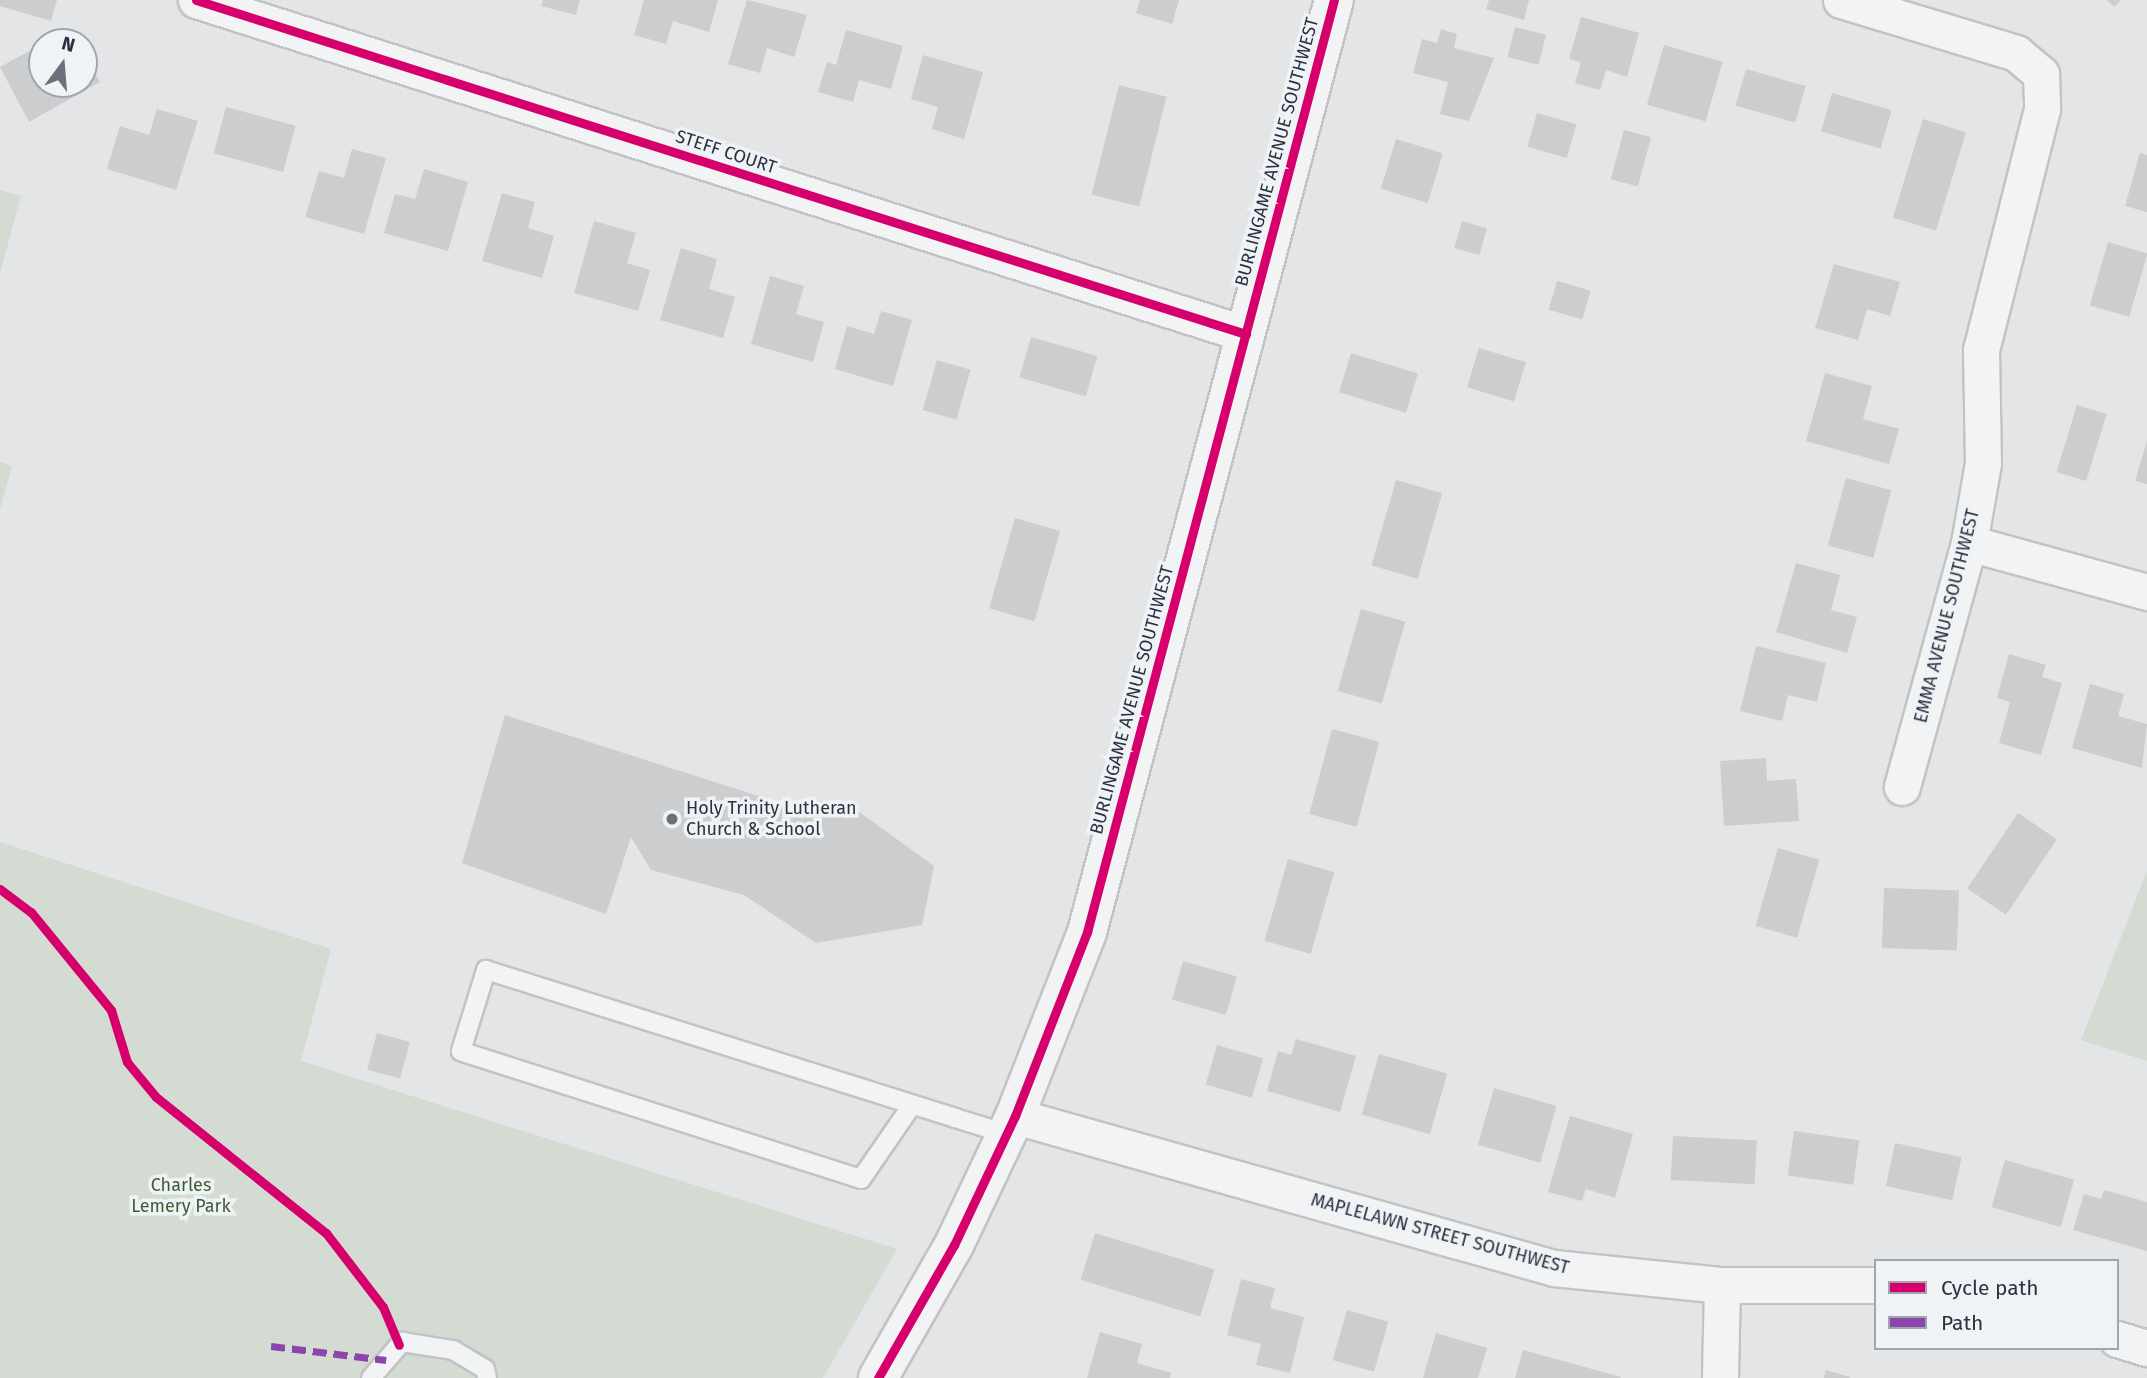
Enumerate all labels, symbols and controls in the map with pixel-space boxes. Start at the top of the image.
street label: BURLINGAME AVENUE SOUTHWEST [1231,15,1323,289]
north arrow [28,28,98,98]
text: N [59,31,78,57]
street label: STEFF COURT [673,126,779,178]
street label: EMMA AVENUE SOUTHWEST [1910,507,1984,725]
street label: BURLINGAME AVENUE SOUTHWEST [1086,563,1178,837]
place label: Holy Trinity Lutheran Church & School [686,798,857,840]
marker: Holy Trinity Lutheran Church & School [664,811,680,827]
park label: Charles Lemery Park [131,1175,231,1218]
street label: MAPLELAWN STREET SOUTHWEST [1309,1189,1571,1279]
legend [1874,1259,2119,1350]
text: Cycle path [1941,1275,2039,1301]
text: Path [1941,1310,1983,1336]

